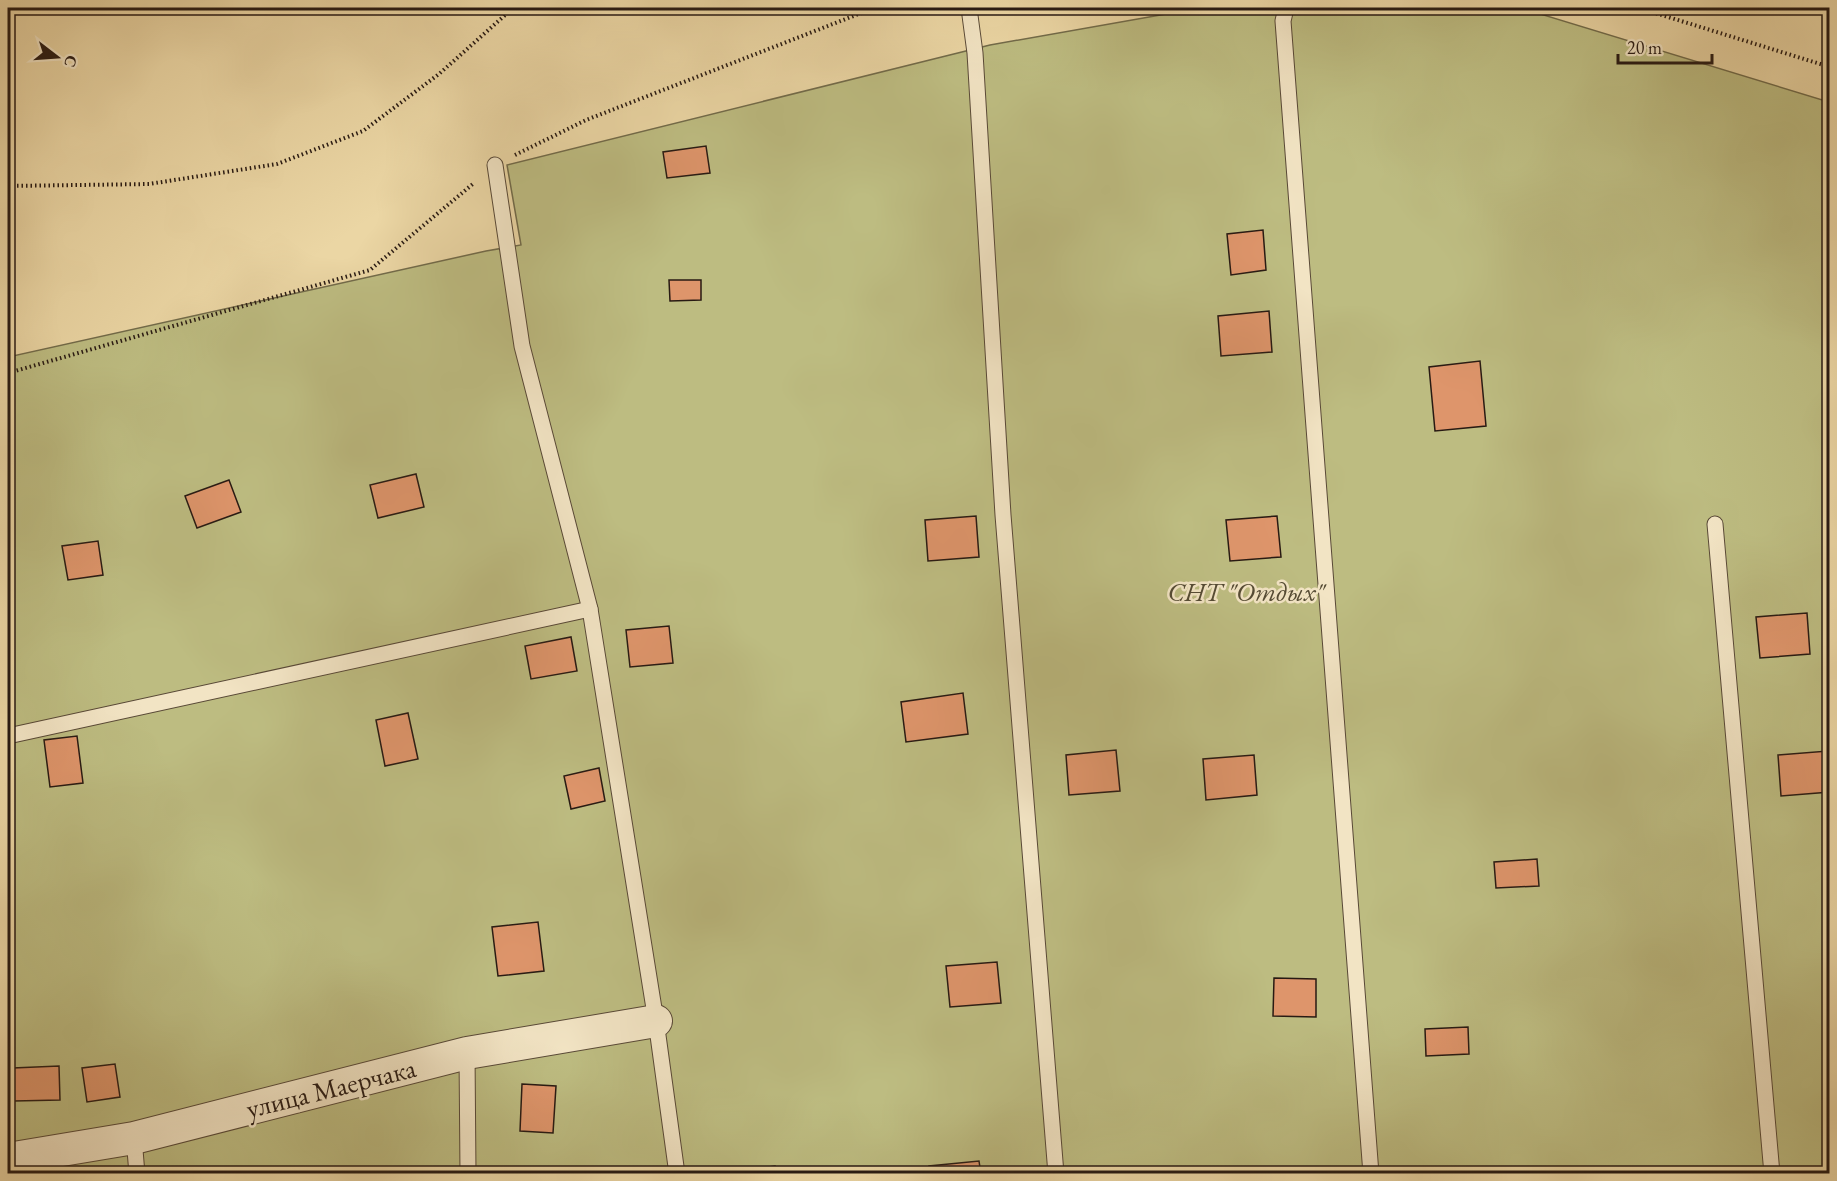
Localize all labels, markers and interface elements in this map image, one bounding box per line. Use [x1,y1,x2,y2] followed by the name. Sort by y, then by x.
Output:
[27,27,87,87] north arrow
[1618,27,1712,65] scale bar
[1627,36,1662,59] text: 20 m
[59,53,83,70] text: С
[1168,574,1328,609] park label: СНТ "Отдых"
[242,1050,420,1126] street label: улица Маерчака

